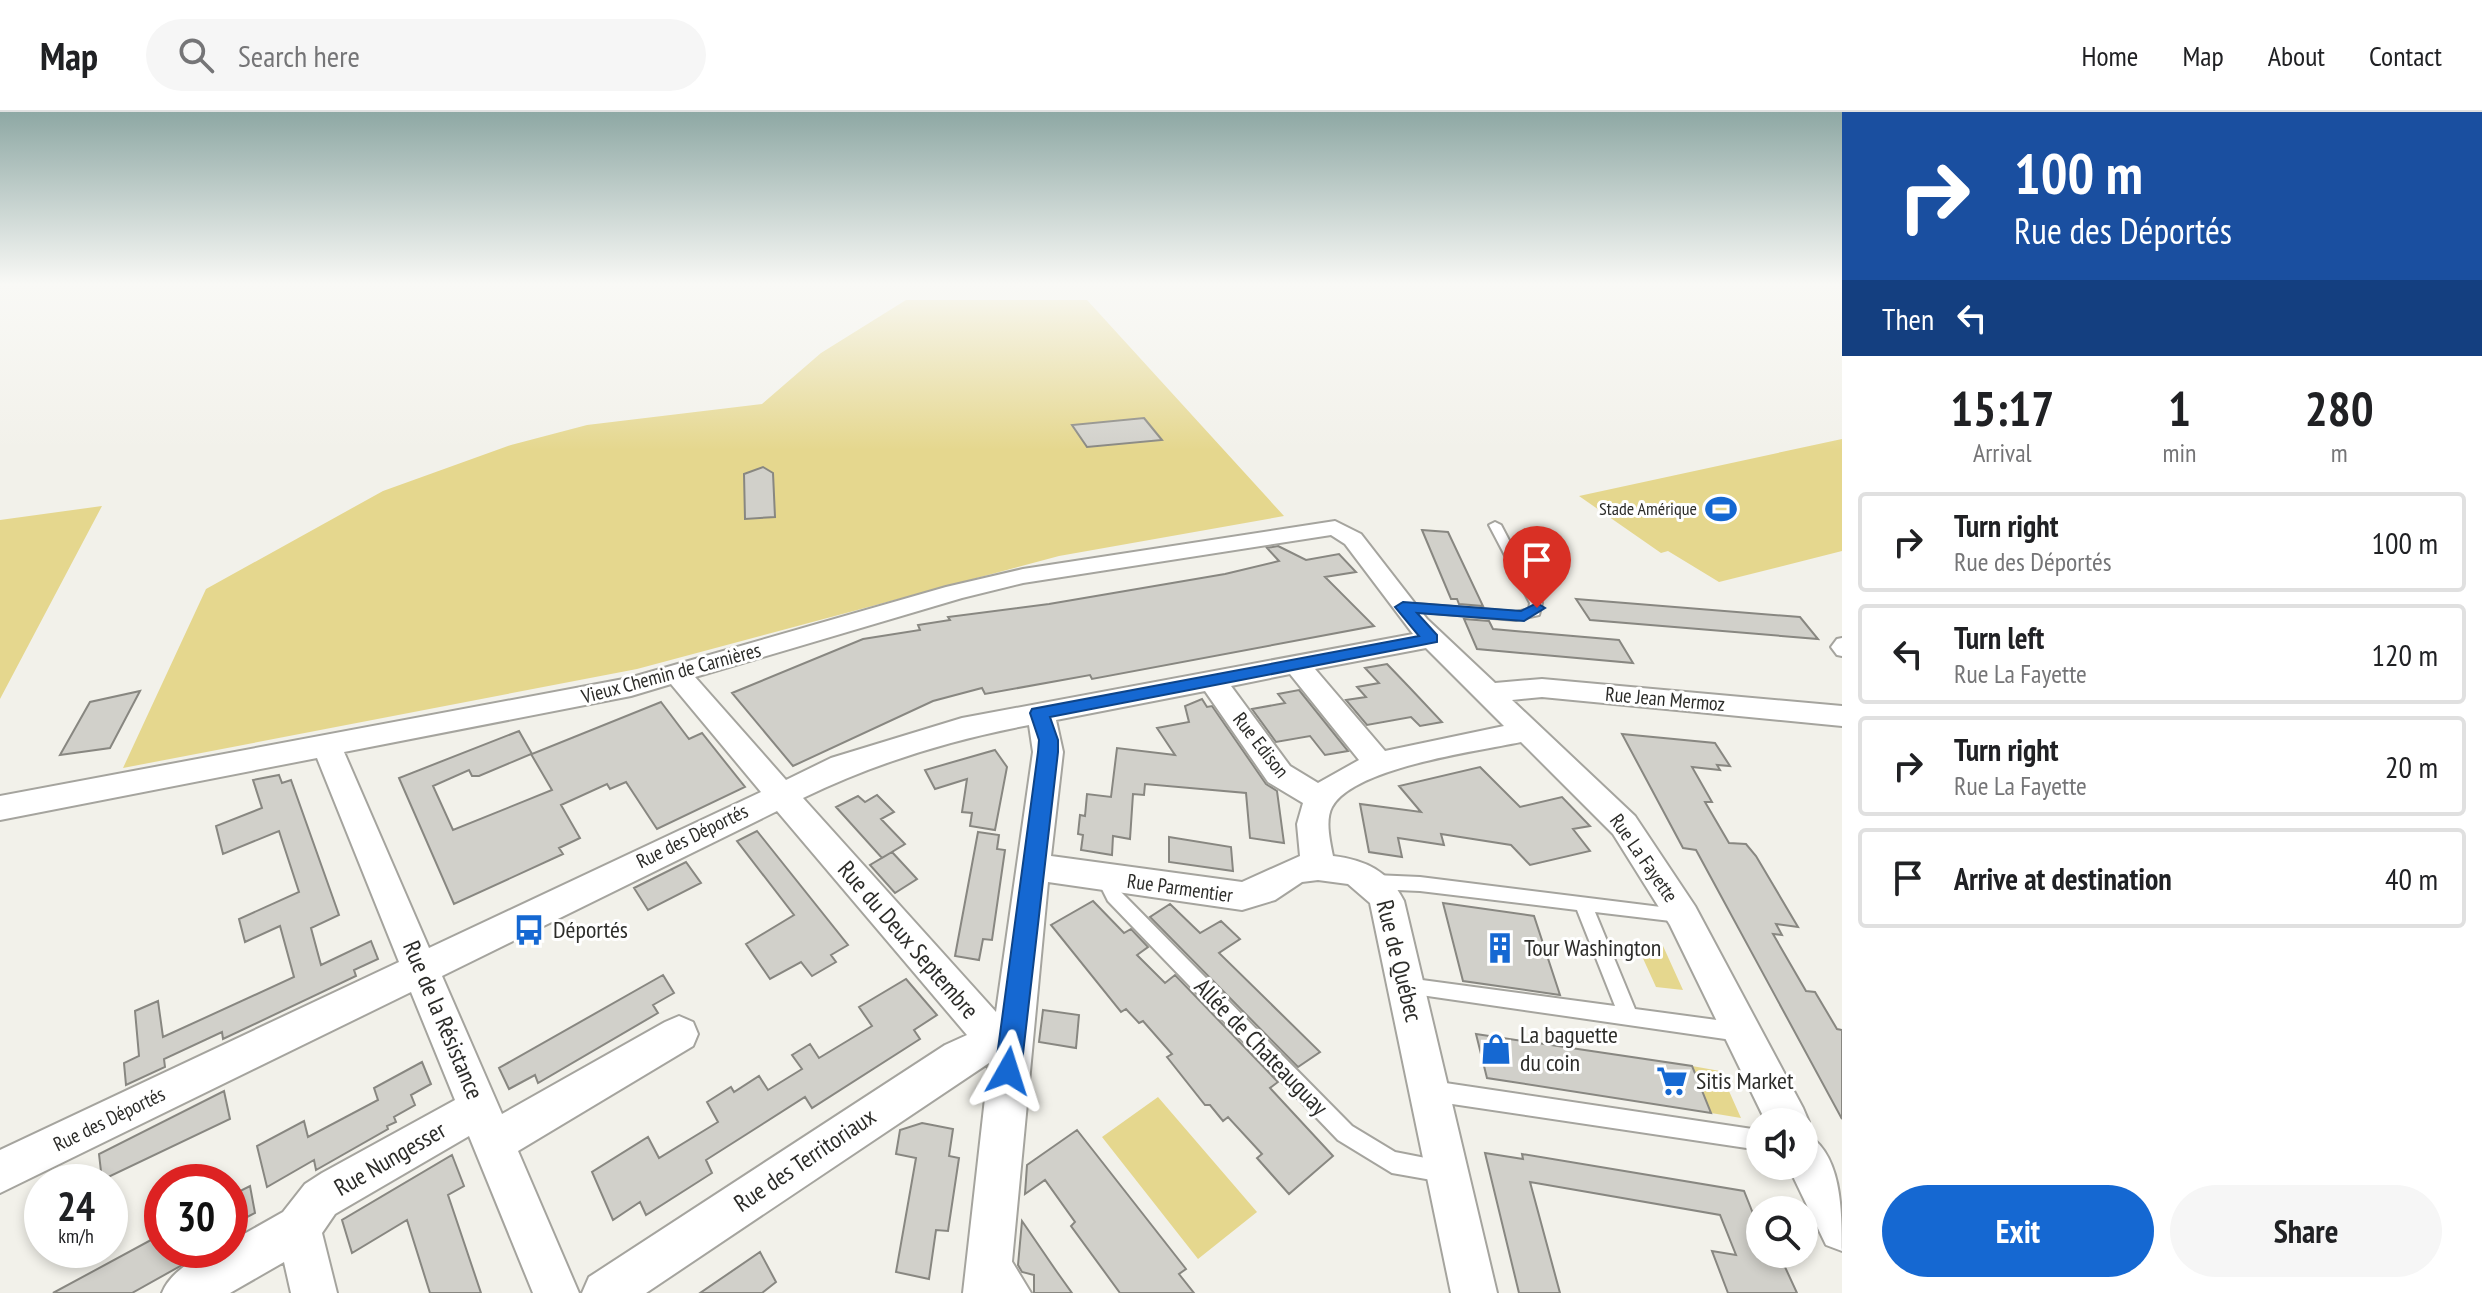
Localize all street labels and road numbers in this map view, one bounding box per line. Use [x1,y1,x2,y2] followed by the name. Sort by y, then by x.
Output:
[578,636,764,710] street label: Vieux Chemin de Carnières
[1604,681,1726,717] street label: Rue Jean Mermoz
[1227,707,1295,783] street label: Rue Edison
[632,798,752,874] street label: Rue des Déportés
[1604,809,1684,907] street label: Rue La Fayette
[831,854,986,1025] street label: Rue du Deux Septembre
[1126,868,1235,908] street label: Rue Parmentier
[1369,897,1430,1025] street label: Rue de Québec
[396,936,491,1104] street label: Rue de la Résistance
[1188,971,1335,1122] street label: Allée de Chateauguay
[49,1081,169,1157] street label: Rue des Déportés
[728,1101,882,1219] street label: Rue des Territoriaux
[328,1114,451,1203] street label: Rue Nungesser

